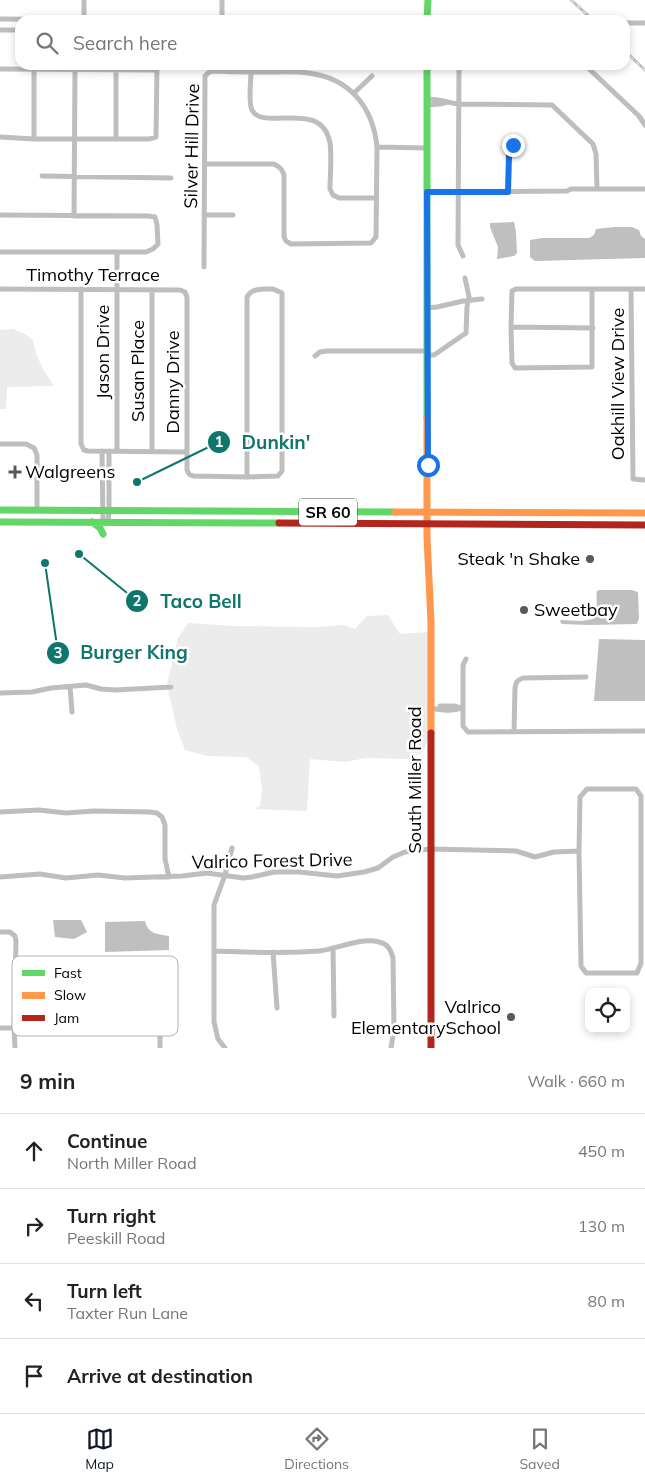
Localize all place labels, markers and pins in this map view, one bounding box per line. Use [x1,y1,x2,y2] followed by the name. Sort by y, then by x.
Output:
[206,425,320,459] callout: Dunkin'
[25,460,115,483] place label: Walgreens
[9,466,21,478] marker: Walgreens
[457,547,580,570] place label: Steak 'n Shake
[584,553,596,565] marker: Steak 'n Shake
[125,584,251,618] callout: Taco Bell
[534,598,618,621] place label: Sweetbay
[518,604,530,616] marker: Sweetbay
[45,636,198,670] callout: Burger King
[351,995,501,1039] place label: Valrico ElementarySchool
[505,1011,517,1023] marker: Valrico ElementarySchool

